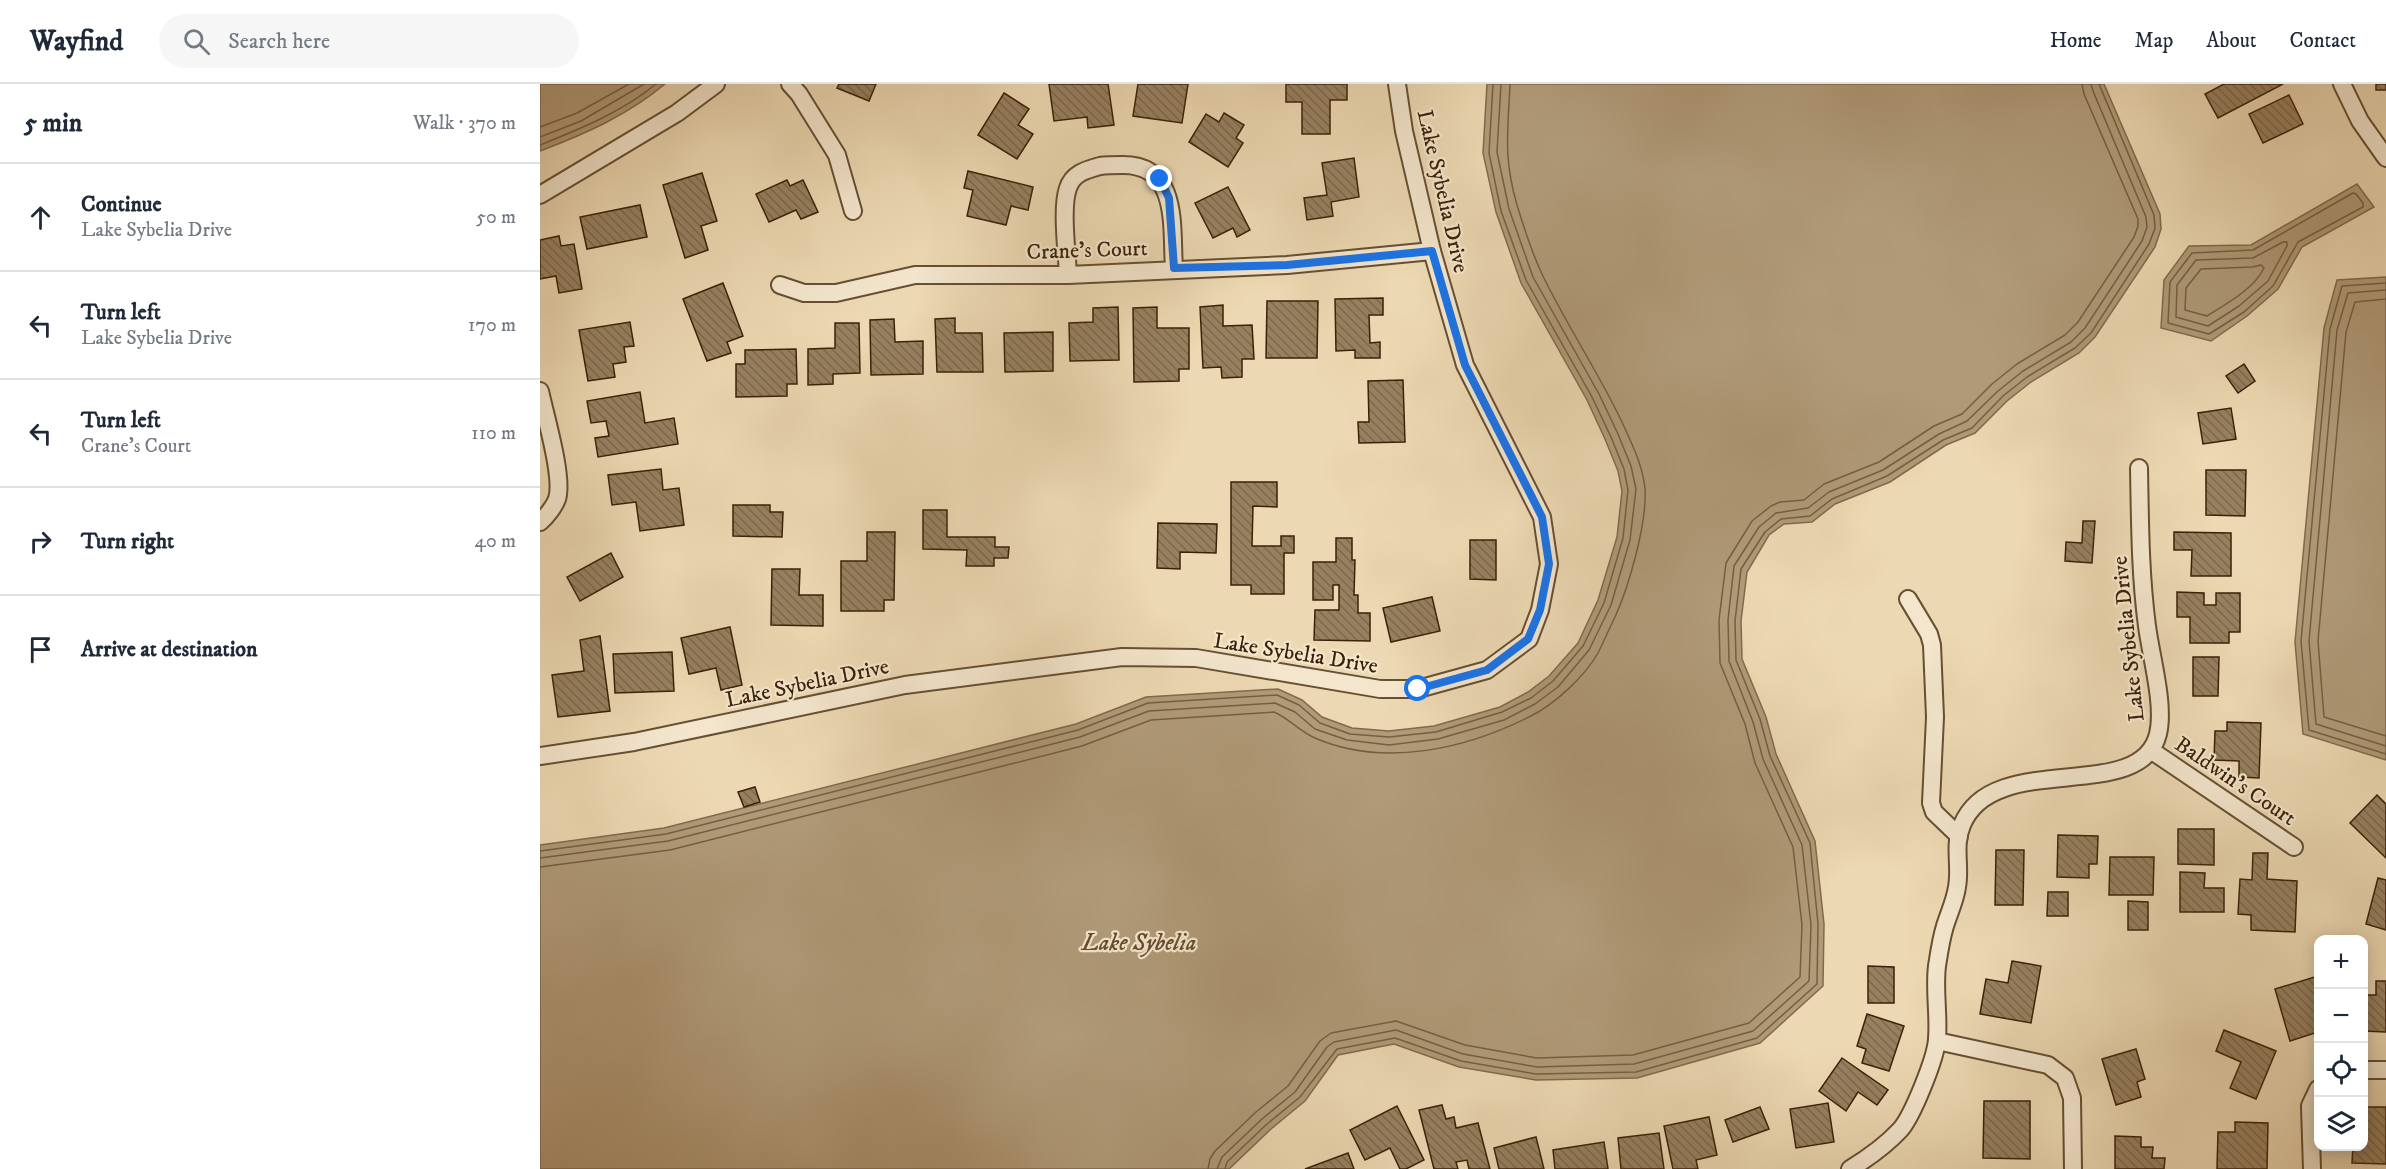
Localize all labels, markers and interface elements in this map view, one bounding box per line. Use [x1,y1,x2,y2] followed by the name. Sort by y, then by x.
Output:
[159,14,579,68] search box
[30,24,123,59] text: Wayfind
[180,25,213,58] icon: search
[228,28,330,55] text: Search here
[2050,28,2102,54] text: Home
[2135,28,2173,54] text: Map
[2206,28,2257,54] text: About
[2290,28,2356,54] text: Contact
[24,107,82,140] text: 5 min
[1411,107,1474,275] street label: Lake Sybelia Drive
[413,111,516,136] text: Walk · 370 m
[1146,165,1172,191] route end
[81,191,162,218] text: Continue
[24,201,57,234] icon: ahead
[476,205,516,230] text: 50 m
[81,218,232,243] text: Lake Sybelia Drive
[1026,235,1148,266] street label: Crane's Court
[81,299,161,326] text: Turn left
[24,309,57,342] icon: left
[468,313,516,338] text: 170 m
[81,326,232,351] text: Lake Sybelia Drive
[81,407,161,434] text: Turn left
[24,417,57,450] icon: left
[471,421,516,446] text: 110 m
[81,434,191,459] text: Crane's Court
[24,525,57,558] icon: right
[81,528,174,555] text: Turn right
[474,529,516,554] text: 40 m
[2106,555,2151,723] street label: Lake Sybelia Drive
[1212,627,1380,680] street label: Lake Sybelia Drive
[24,633,57,666] icon: arrive
[81,636,258,663] text: Arrive at destination
[723,653,891,714] street label: Lake Sybelia Drive
[1404,675,1430,701] route start
[2169,731,2301,832] street label: Baldwin's Court
[1080,928,1196,958] water label: Lake Sybelia
[2314,935,2368,1151] map controls
[2314,935,2368,989] button: +
[2314,989,2368,1043] button: −
[2314,1043,2368,1097] button: locate
[2314,1097,2368,1151] button: layers

